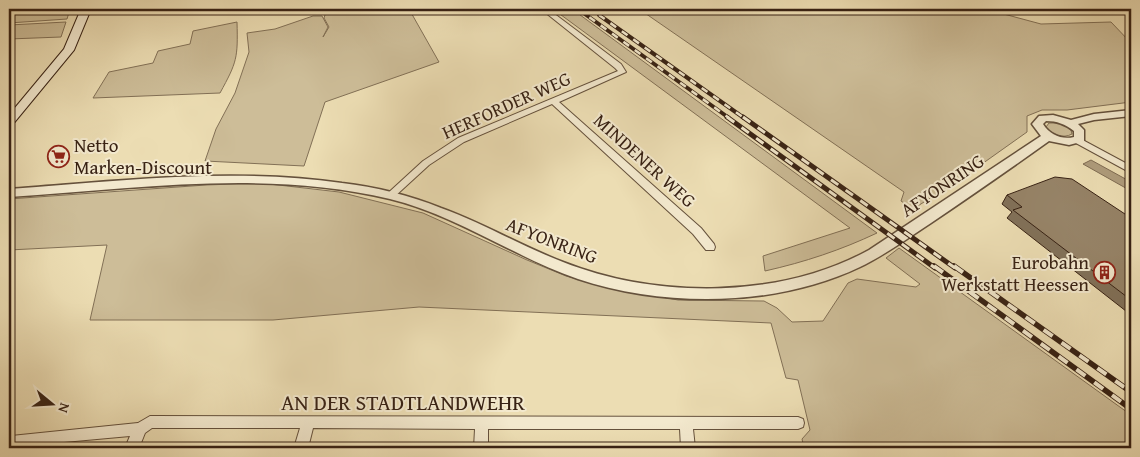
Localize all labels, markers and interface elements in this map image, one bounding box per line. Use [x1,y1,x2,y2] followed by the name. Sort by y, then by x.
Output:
[437,64,575,146] street label: HERFORDER WEG
[588,106,702,214] street label: MINDENER WEG
[74,131,212,181] place label: Netto Marken-Discount
[46,144,70,168] supermarket icon: Netto Marken-Discount
[894,147,990,223] street label: AFYONRING
[502,210,602,270] street label: AFYONRING
[941,248,1089,298] place label: Eurobahn Werkstatt Heessen
[1093,261,1117,285] building icon: Eurobahn Werkstatt Heessen
[28,380,78,430] north arrow
[281,386,525,418] street label: AN DER STADTLANDWEHR
[53,400,75,416] text: N

